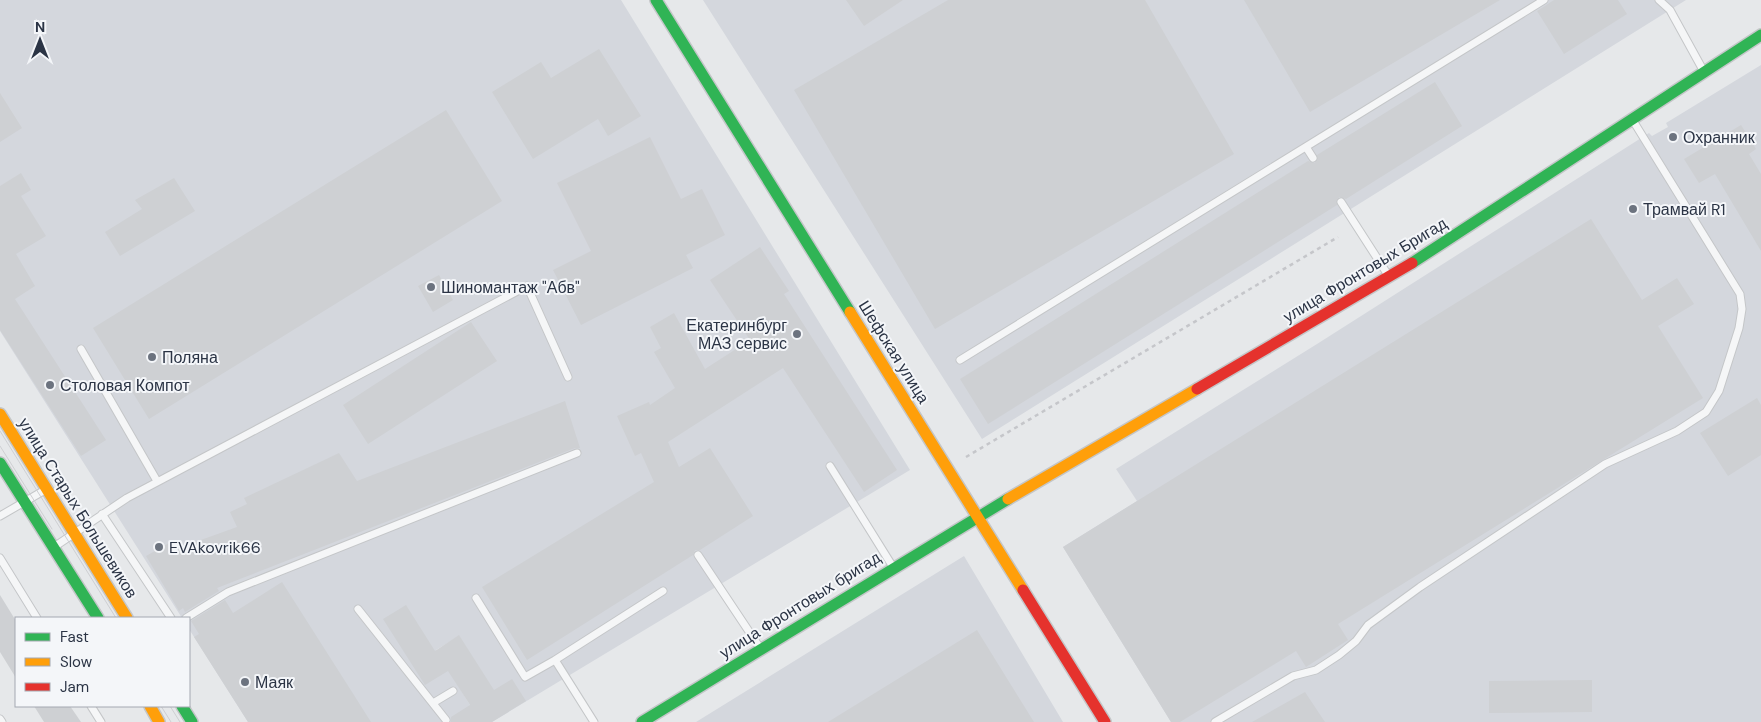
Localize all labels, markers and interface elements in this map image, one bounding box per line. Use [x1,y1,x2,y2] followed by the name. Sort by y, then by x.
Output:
[15,15,65,65] north arrow
[35,18,45,36] text: N
[1683,127,1756,148] place label: Охранник
[1667,131,1679,143] marker: Охранник
[1643,199,1726,220] place label: Трамвай R1
[1627,203,1639,215] marker: Трамвай R1
[1279,212,1451,327] street label: улица Фронтовых Бригад
[441,277,580,298] place label: Шиномантаж "Абв"
[425,281,437,293] marker: Шиномантаж "Абв"
[854,296,934,408] street label: Шефская улица
[686,315,787,354] place label: Екатеринбург МАЗ сервис
[791,328,803,340] marker: Екатеринбург МАЗ сервис
[162,347,218,368] place label: Поляна
[146,351,158,363] marker: Поляна
[60,375,190,396] place label: Столовая Компот
[44,379,56,391] marker: Столовая Компот
[14,414,142,602] street label: улица Старых Большевиков
[169,537,261,558] place label: EVAkovrik66
[153,541,165,553] marker: EVAkovrik66
[716,546,885,663] street label: улица Фронтовых бригад
[15,617,190,707] legend
[60,627,89,647] text: Fast
[60,652,93,672] text: Slow
[255,672,294,693] place label: Маяк
[239,676,251,688] marker: Маяк
[60,677,89,697] text: Jam

